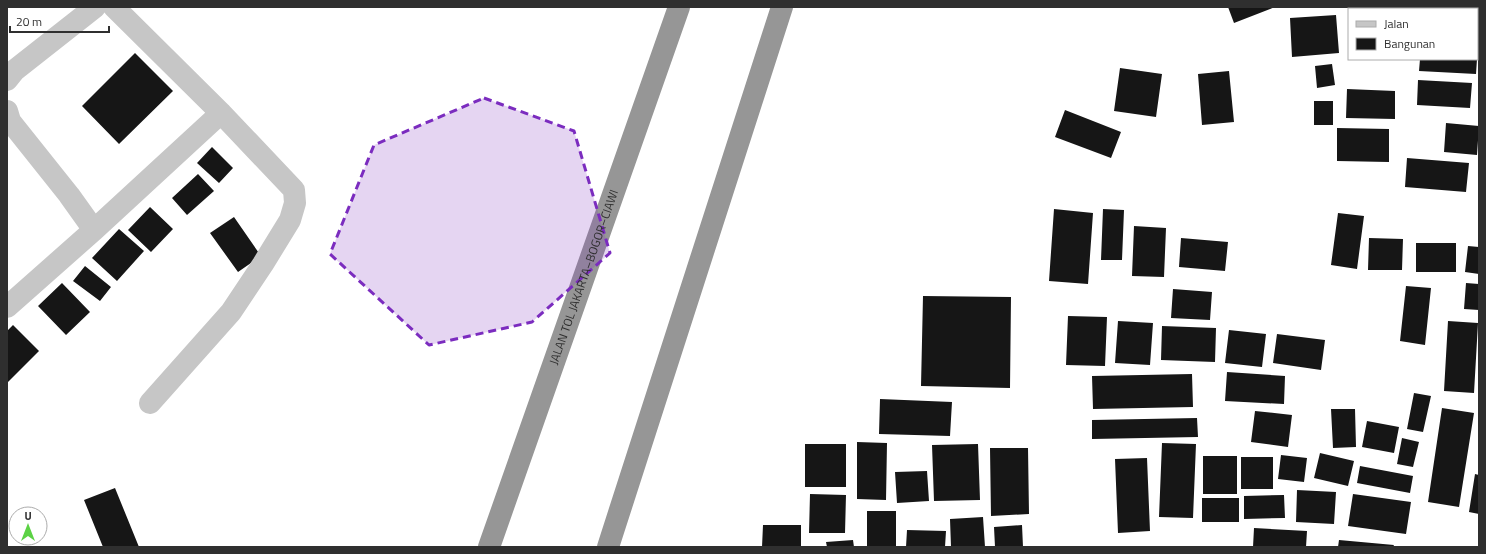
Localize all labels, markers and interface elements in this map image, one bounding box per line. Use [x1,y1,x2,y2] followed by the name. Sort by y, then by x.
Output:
[10,8,109,34] scale bar
[1348,8,1478,60] legend
[16,12,42,31] text: 20 m
[1384,14,1409,33] text: Jalan
[1384,34,1435,53] text: Bangunan
[544,187,623,367] street label: JALAN TOL JAKARTA–BOGOR–CIAWI
[8,506,48,546] north arrow
[24,508,32,524] text: U

